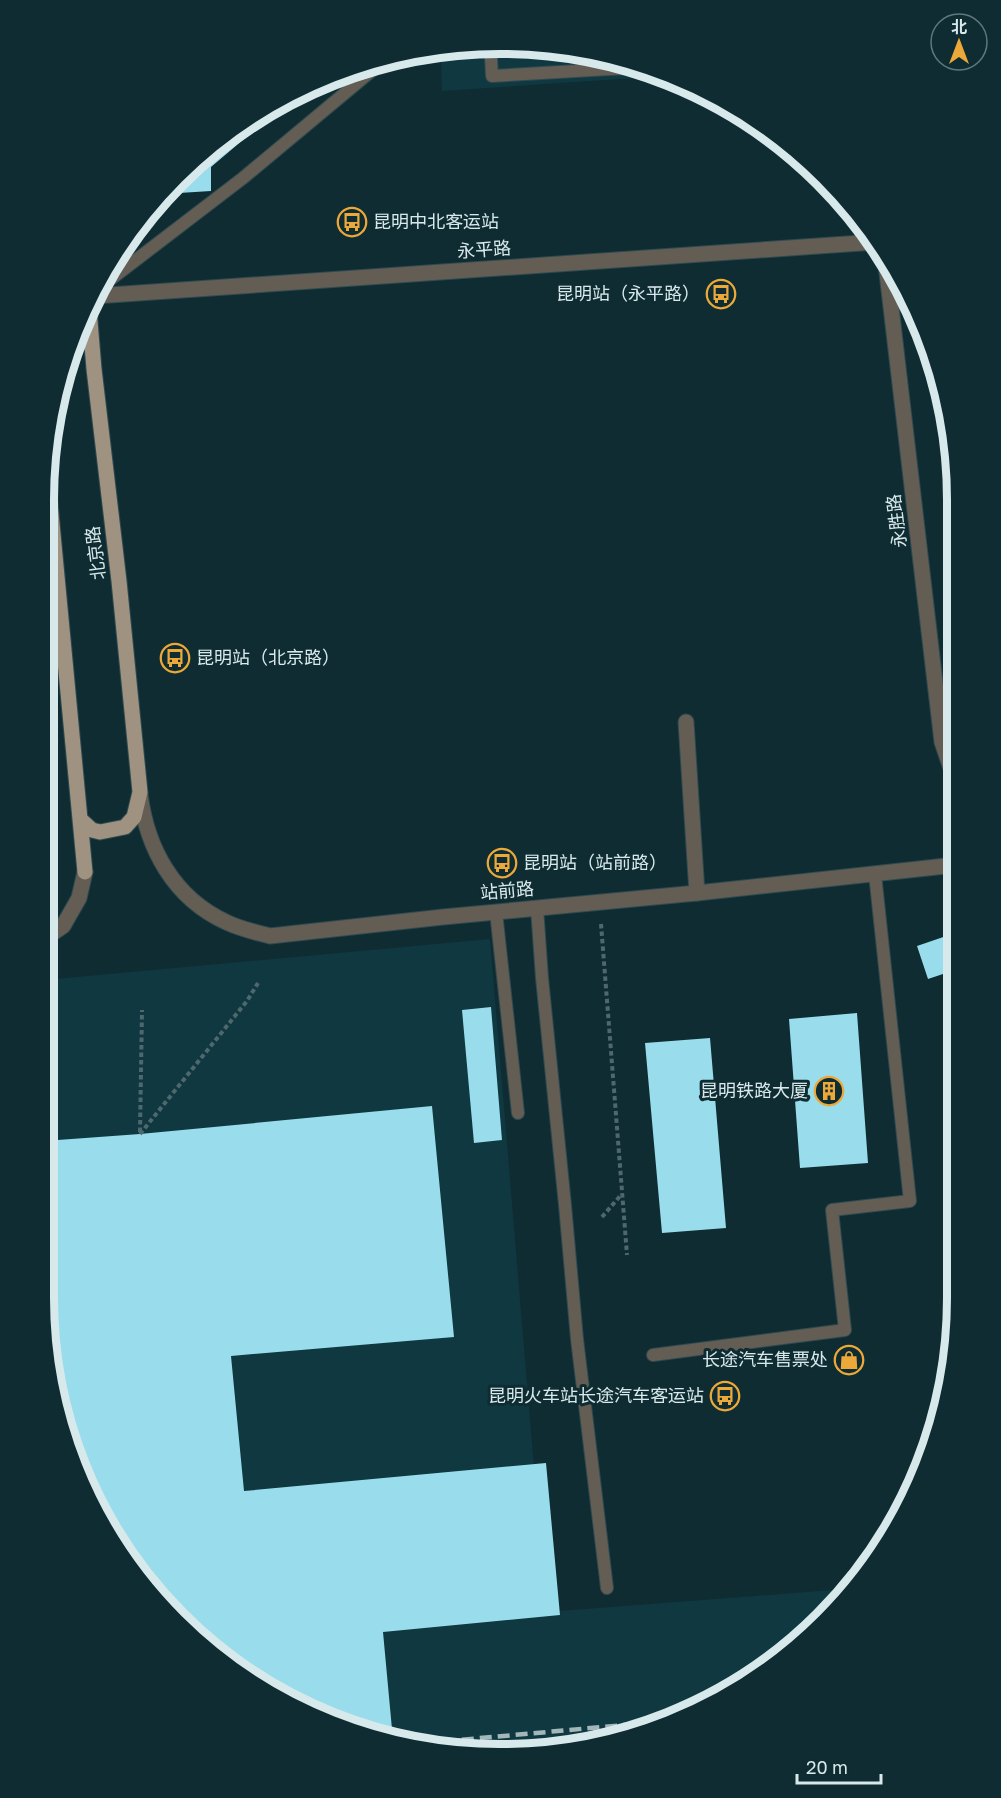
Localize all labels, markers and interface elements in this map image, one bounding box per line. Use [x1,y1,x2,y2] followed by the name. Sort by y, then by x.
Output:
[929,12,989,72] north arrow
[951,17,967,37] text: 北
[336,206,368,238] bus stop icon: 昆明中北客运站
[373,210,499,232] place label: 昆明中北客运站
[456,236,512,262] street label: 永平路
[705,278,737,310] bus stop icon: 昆明站（永平路）
[556,282,700,304] place label: 昆明站（永平路）
[882,493,910,549] street label: 永胜路
[81,525,109,581] street label: 北京路
[159,642,191,674] bus stop icon: 昆明站（北京路）
[196,646,340,668] place label: 昆明站（北京路）
[486,847,518,879] bus stop icon: 昆明站（站前路）
[523,851,667,873] place label: 昆明站（站前路）
[479,877,535,903] street label: 站前路
[813,1075,845,1107] building icon: 昆明铁路大厦
[700,1079,808,1101] place label: 昆明铁路大厦
[833,1344,865,1376] shop icon: 长途汽车售票处
[702,1348,828,1370] place label: 长途汽车售票处
[709,1380,741,1412] bus stop icon: 昆明火车站长途汽车客运站
[488,1384,704,1406] place label: 昆明火车站长途汽车客运站
[797,1747,881,1785] scale bar
[806,1756,848,1778] text: 20 m

